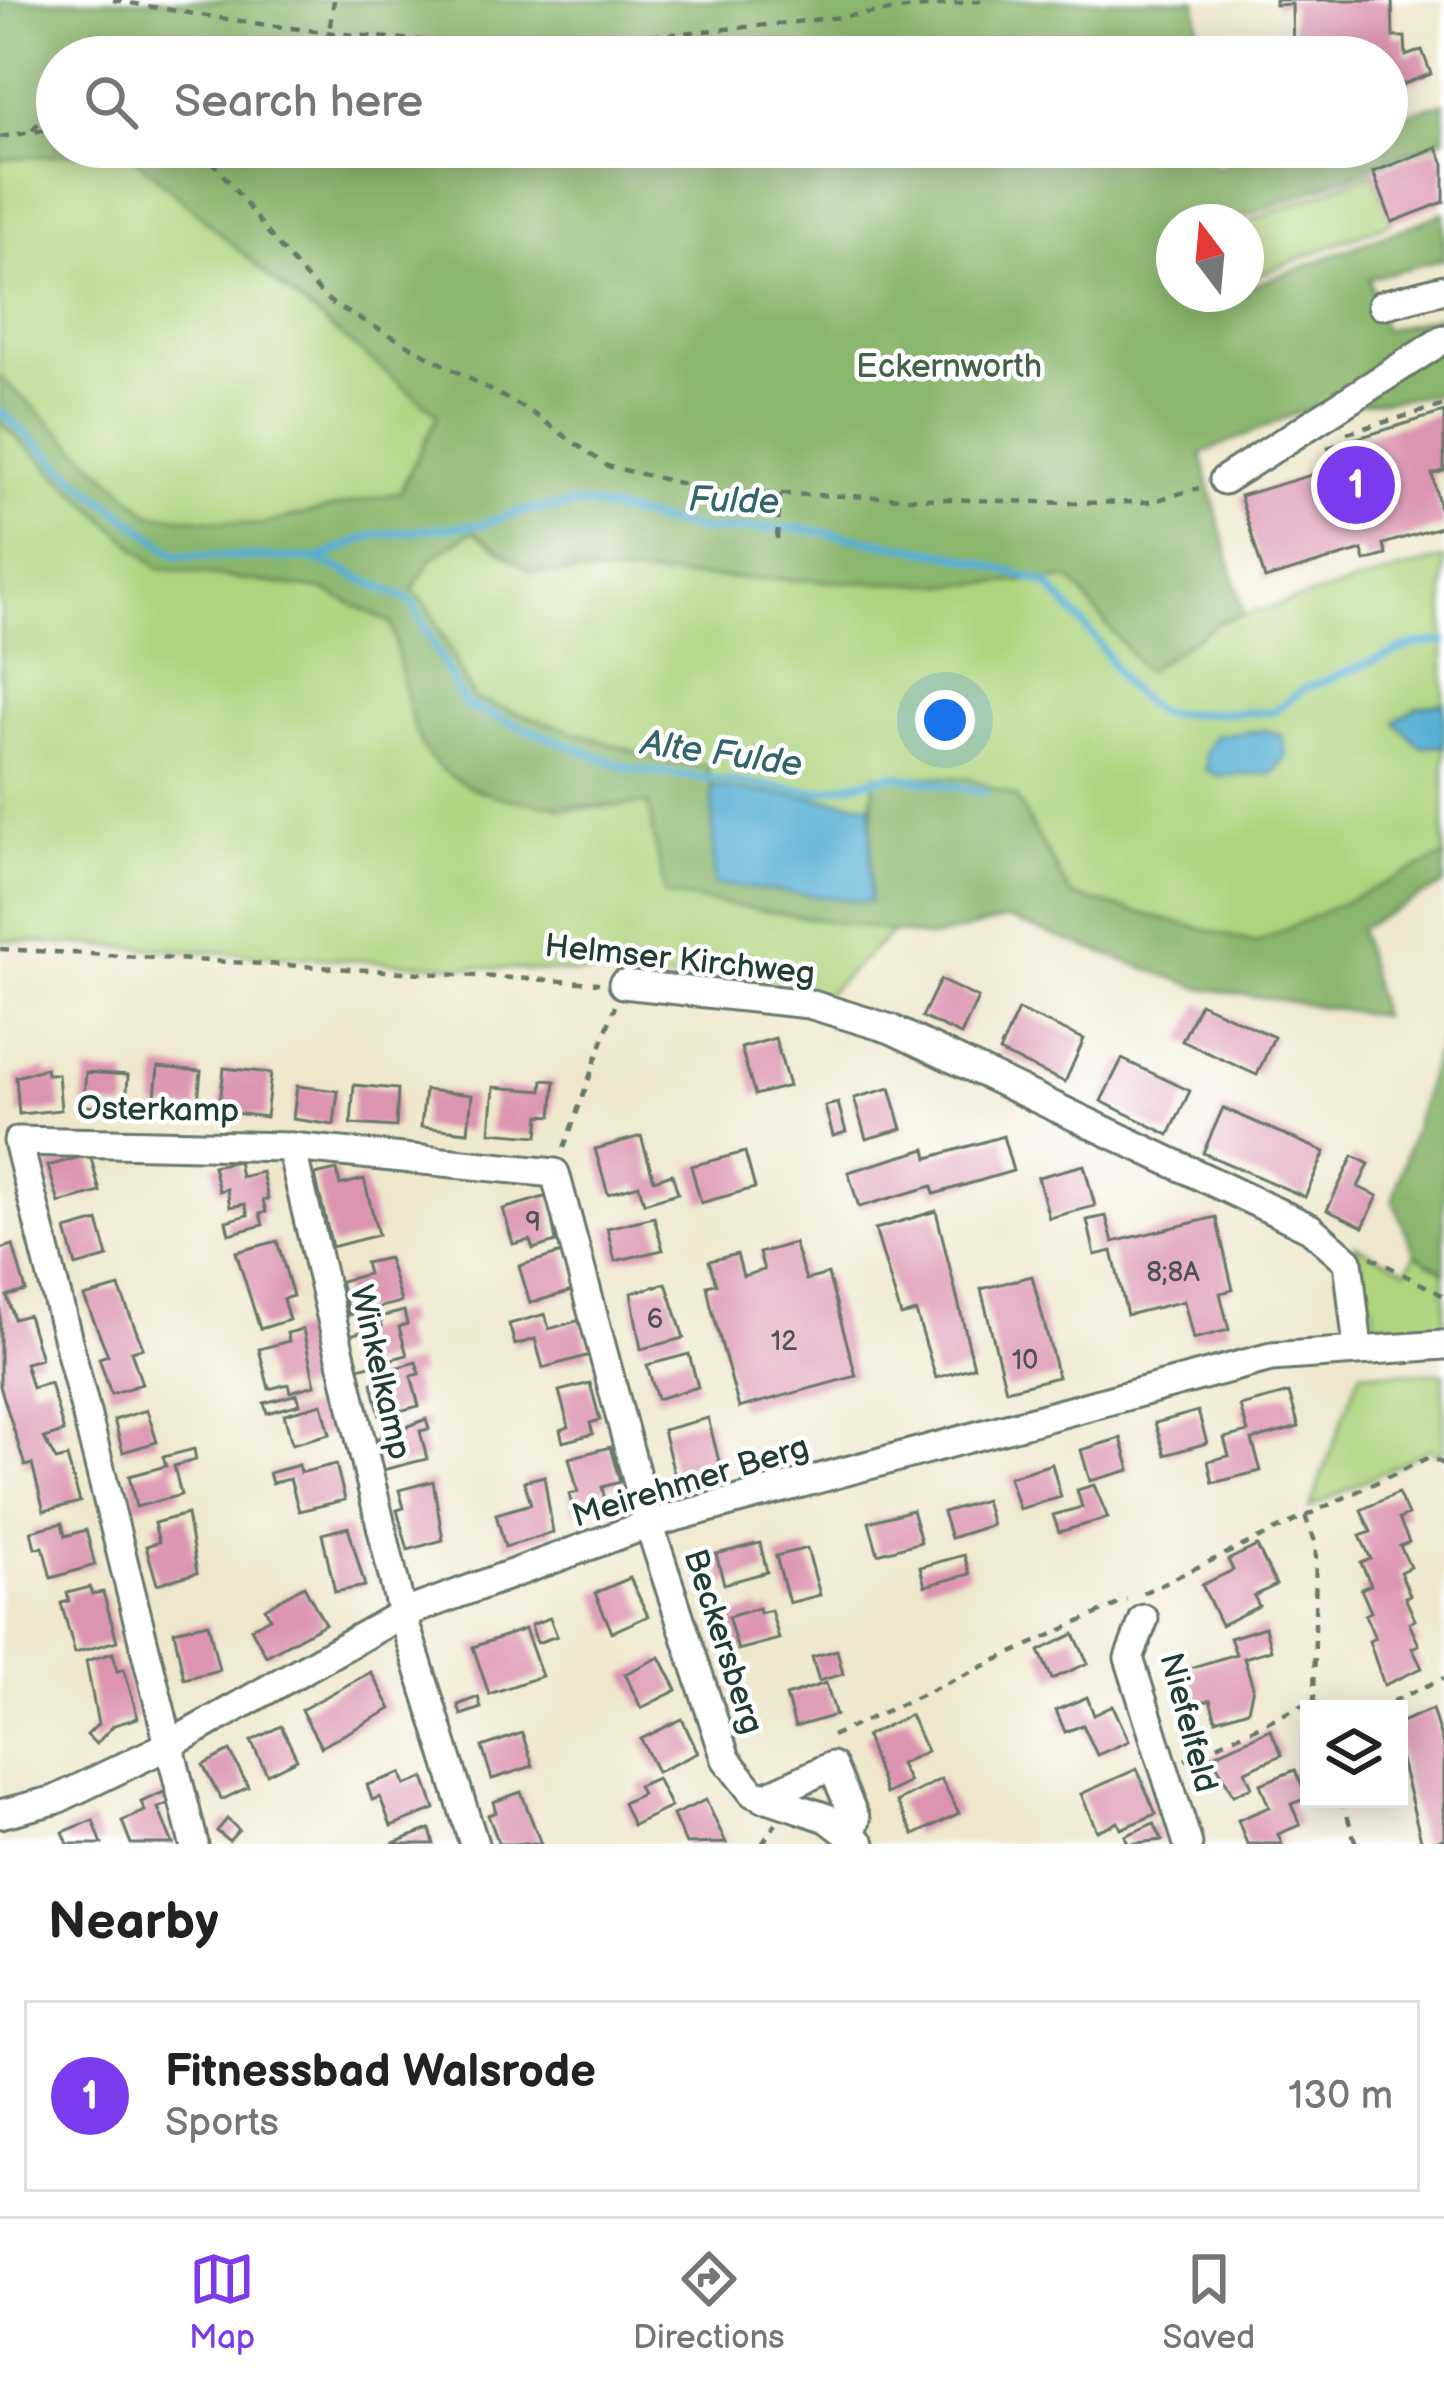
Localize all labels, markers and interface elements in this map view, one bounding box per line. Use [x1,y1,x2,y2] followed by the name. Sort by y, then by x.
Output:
[36,36,1408,168] search box
[78,69,144,135] icon: search
[174,75,423,130] text: Search here
[1156,204,1264,312] north arrow
[856,347,1042,387] park label: Eckernworth
[1317,440,1395,530] pin: 1
[688,478,780,525] water label: Fulde
[915,690,975,750] your location
[636,722,805,787] water label: Alte Fulde
[543,926,817,994] street label: Helmser Kirchweg
[76,1089,240,1131] street label: Osterkamp
[525,1207,541,1239] house number: 9
[1146,1257,1200,1289] house number: 8;8A
[341,1281,420,1464] street label: Winkelkamp
[647,1304,663,1336] house number: 6
[771,1326,797,1358] house number: 12
[1012,1345,1038,1377] house number: 10
[568,1427,814,1537] street label: Meirehmer Berg
[674,1544,772,1739] street label: Beckersberg
[1150,1649,1226,1797] street label: Niefelfeld
[1300,1700,1408,1808] map controls
[1300,1700,1408,1808] button: layers
[48,1892,219,1953] text: Nearby
[165,2045,596,2100] text: Fitnessbad Walsrode
[82,2073,98,2120] text: 1
[1288,2073,1393,2120] text: 130 m
[165,2100,279,2147] text: Sports
[189,2246,255,2358] tab: Map
[633,2246,785,2358] tab: Directions
[1162,2246,1255,2358] tab: Saved

